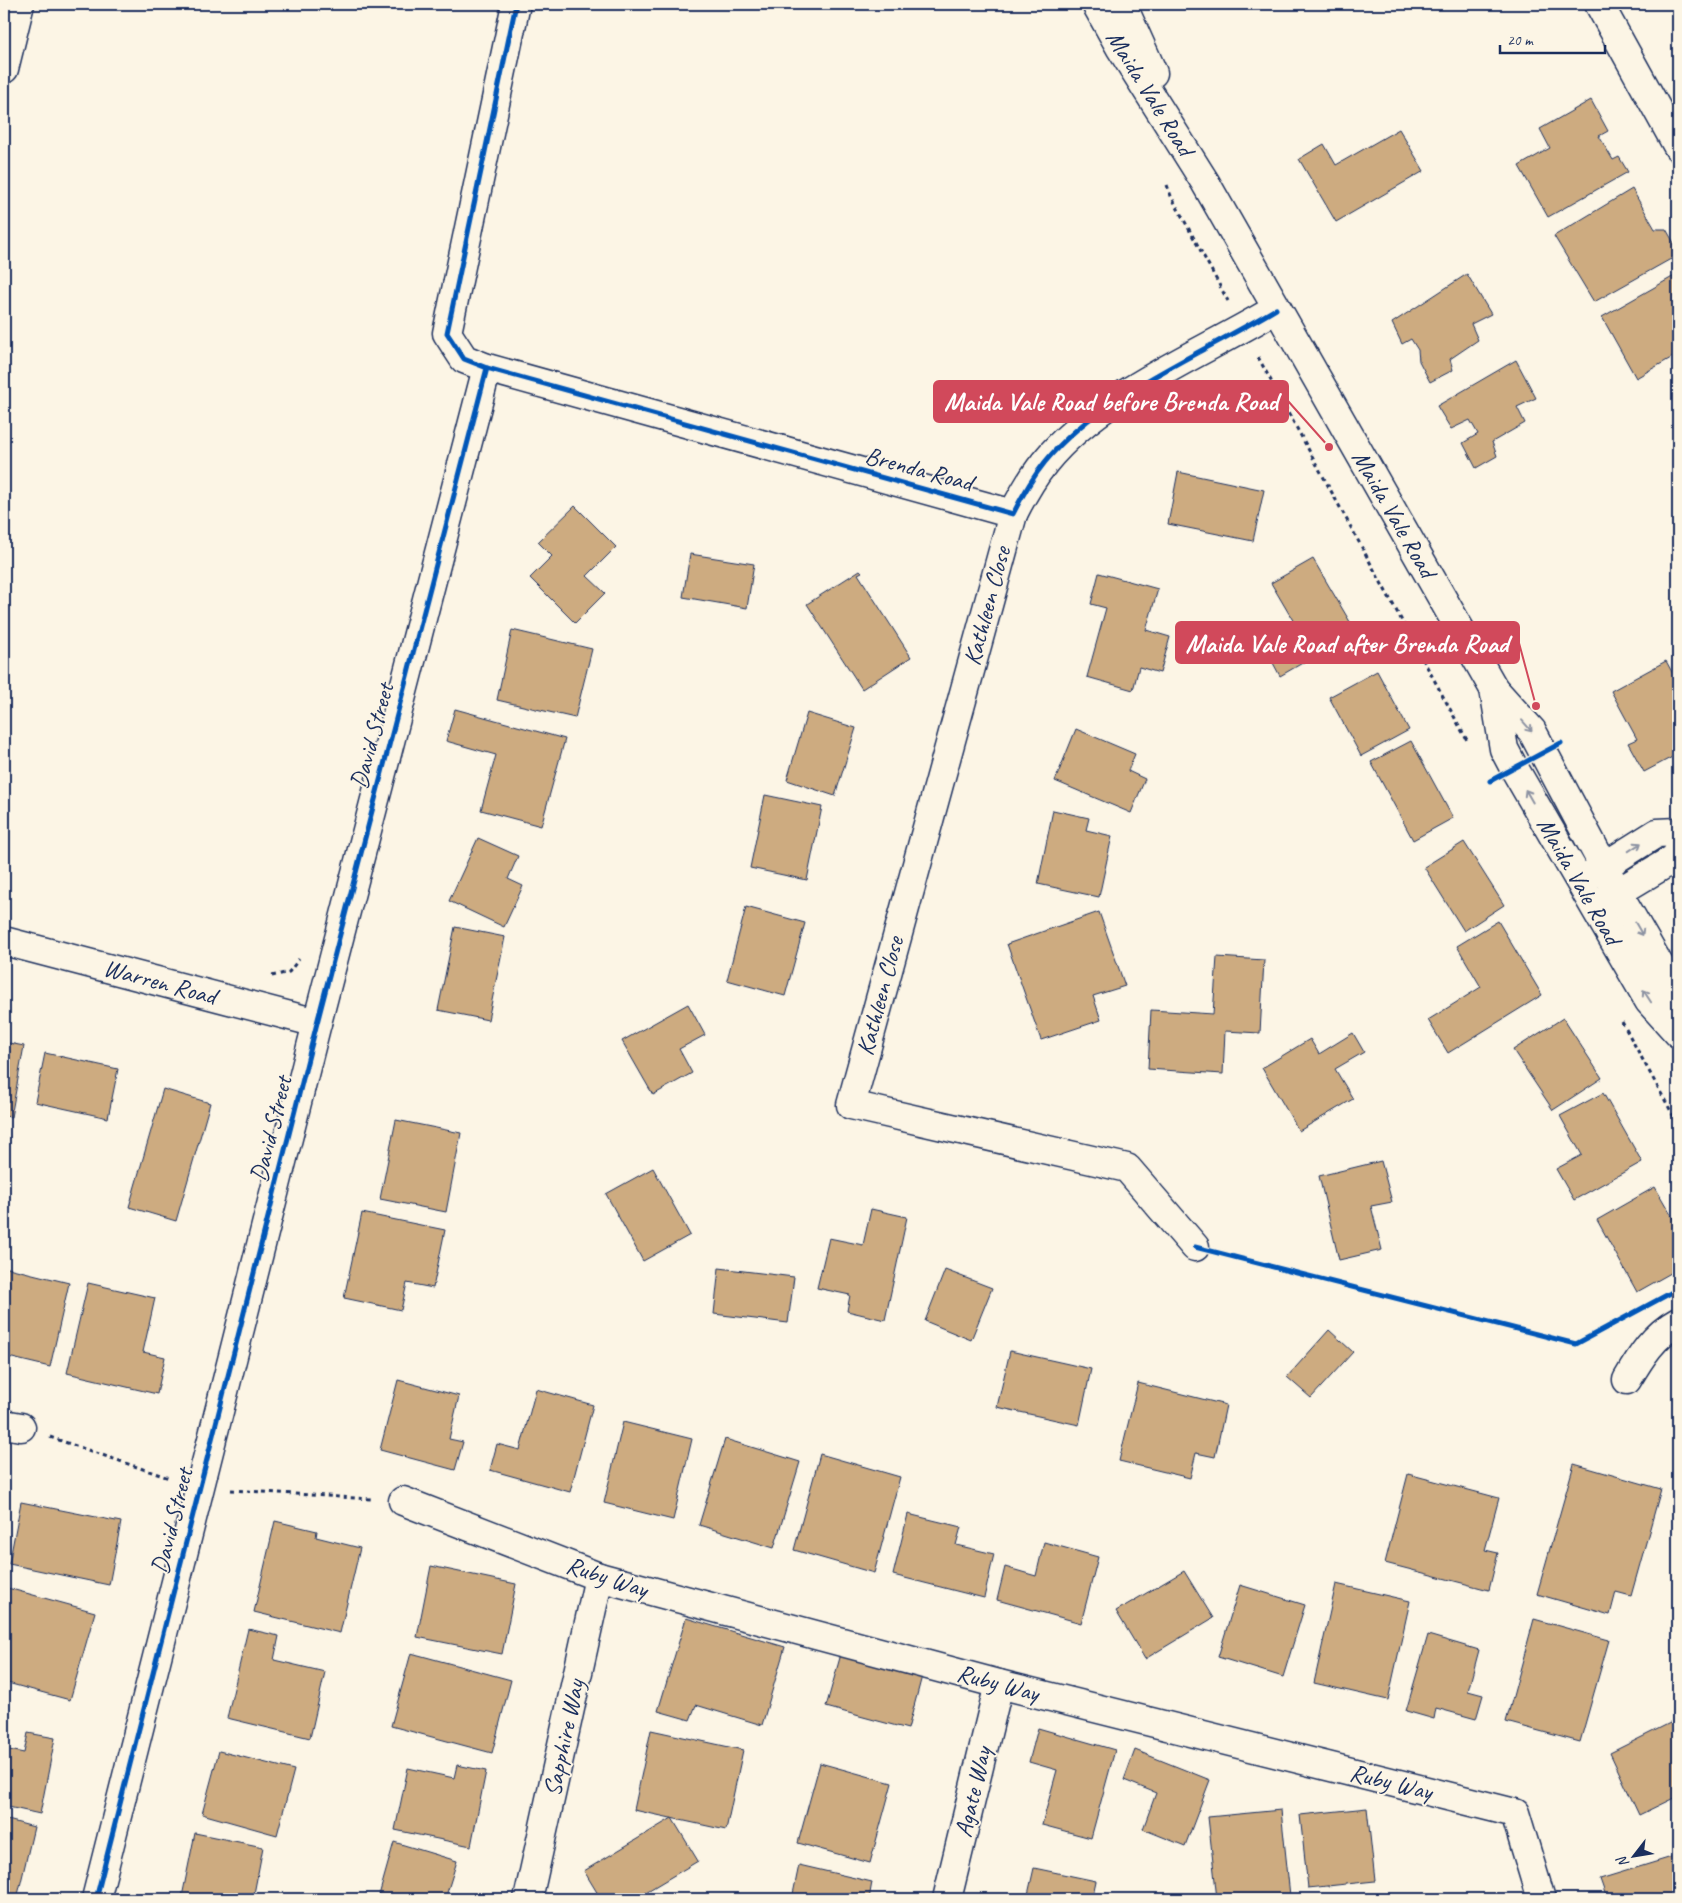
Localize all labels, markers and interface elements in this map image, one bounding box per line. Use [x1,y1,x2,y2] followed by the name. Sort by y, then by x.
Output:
[1500,22,1604,54] scale bar
[1099,24,1203,164] street label: Maida Vale Road
[1507,31,1534,50] text: 20 m
[934,381,1288,422] callout: Maida Vale Road before Brenda Road
[944,385,1283,418] text: Maida Vale Road before Brenda Road
[862,439,980,500] street label: Brenda Road
[1345,444,1445,586] street label: Maida Vale Road
[956,541,1019,669] street label: Kathleen Close
[1176,622,1519,663] callout: Maida Vale Road after Brenda Road
[1185,627,1513,660] text: Maida Vale Road after Brenda Road
[343,677,402,792] street label: David Street
[1521,719,1532,732] one-way arrow
[1524,789,1534,803] one-way arrow
[1530,811,1630,953] street label: Maida Vale Road
[1628,842,1642,853] one-way arrow
[1634,922,1644,936] one-way arrow
[849,931,912,1059] street label: Kathleen Close
[100,952,224,1013] street label: Warren Road
[1642,989,1652,1003] one-way arrow
[242,1070,300,1185] street label: David Street
[143,1462,201,1577] street label: David Street
[562,1549,654,1606] street label: Ruby Way
[953,1657,1045,1710] street label: Ruby Way
[536,1675,592,1799] street label: Sapphire Way
[947,1741,999,1840] street label: Agate Way
[1347,1756,1438,1808] street label: Ruby Way
[1610,1830,1660,1880] north arrow
[1613,1852,1633,1871] text: N

